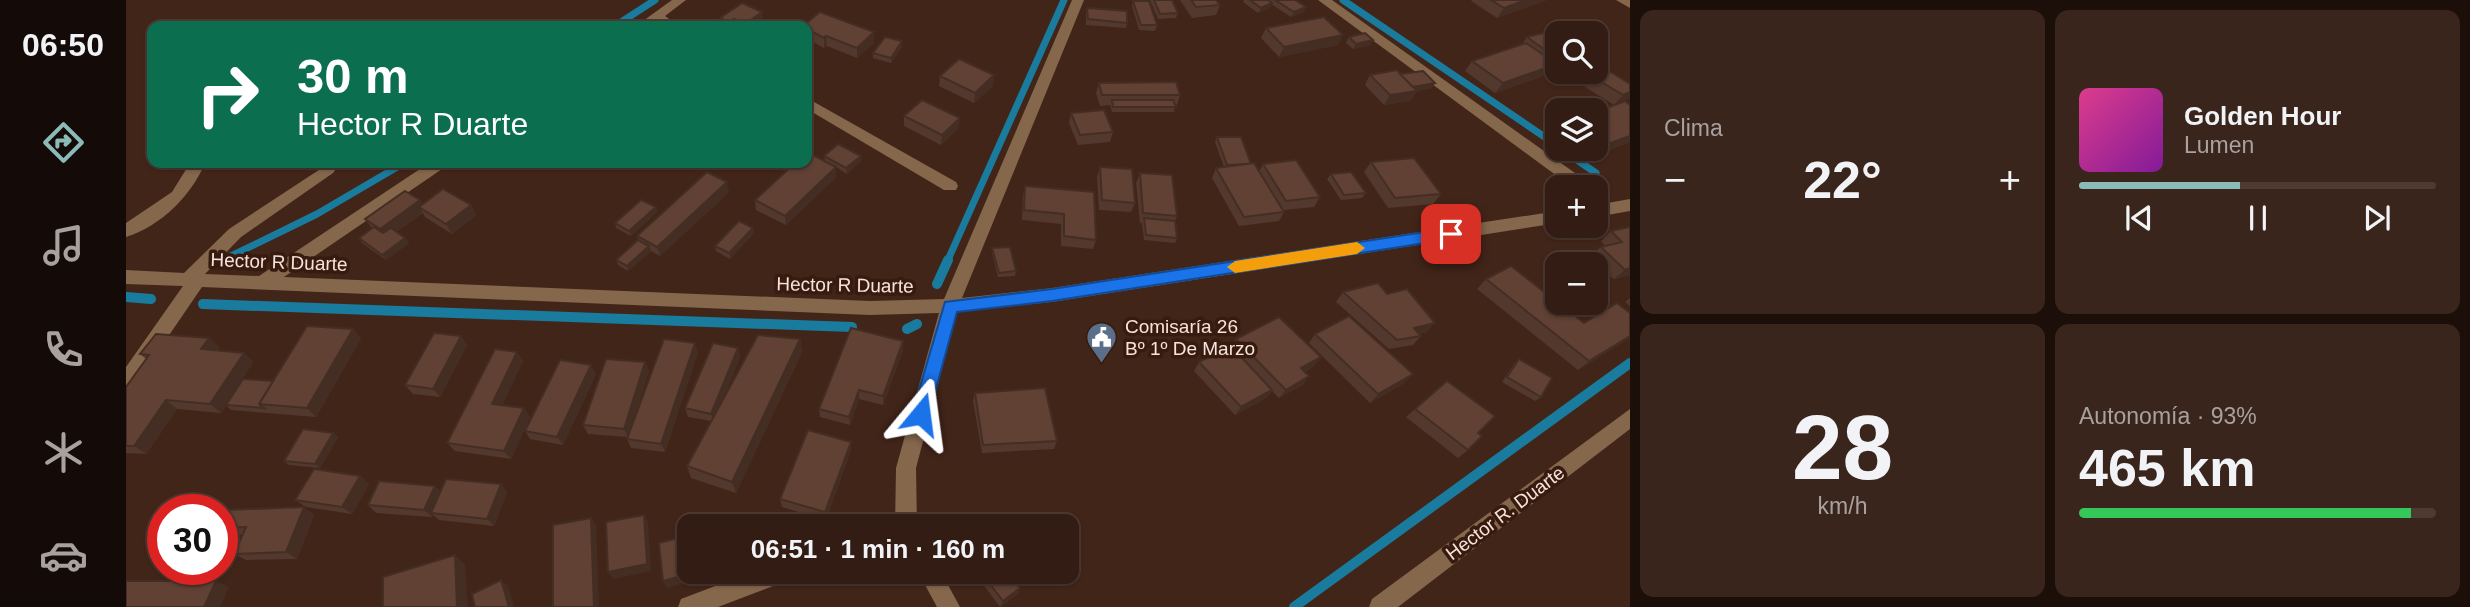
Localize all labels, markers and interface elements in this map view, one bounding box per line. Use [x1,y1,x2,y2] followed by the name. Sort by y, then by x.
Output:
[1545,21,1608,315] map controls
[1545,21,1608,84] button: search
[22,27,104,63] text: 06:50
[182,49,273,140] icon: right
[297,49,409,103] text: 30 m
[1545,98,1608,161] button: layers
[2184,101,2341,131] text: Golden Hour
[297,106,528,142] text: Hector R Duarte
[1664,115,1723,141] text: Clima
[39,118,88,167] icon: directions
[2184,132,2254,158] text: Lumen
[1803,151,1882,209] text: 22°
[1664,159,1686,201] text: −
[1999,159,2021,201] text: +
[1545,175,1608,238] button: +
[2120,199,2158,237] icon: previous
[2239,199,2277,237] icon: pause
[2358,199,2396,237] icon: next
[1421,204,1481,264] pin
[1432,215,1470,253] icon: arrive
[39,221,88,270] icon: music
[210,249,348,275] street label: Hector R Duarte
[1545,252,1608,315] button: −
[776,273,914,297] street label: Hector R Duarte
[1125,316,1255,359] place label: Comisaría 26 Bº 1º De Marzo
[1085,320,1119,364] public building icon: Comisaría 26 Bº 1º De Marzo
[39,325,88,374] icon: phone
[884,377,958,451] position arrow
[1792,397,1893,498] text: 28
[2079,403,2257,429] text: Autonomía · 93%
[39,428,88,477] icon: climate
[2079,439,2255,497] text: 465 km
[1442,462,1568,564] street label: Hector R. Duarte
[1818,493,1867,519] text: km/h
[147,494,238,585] speed limit sign: 30
[39,531,88,580] icon: car
[751,534,1005,564] text: 06:51 · 1 min · 160 m

